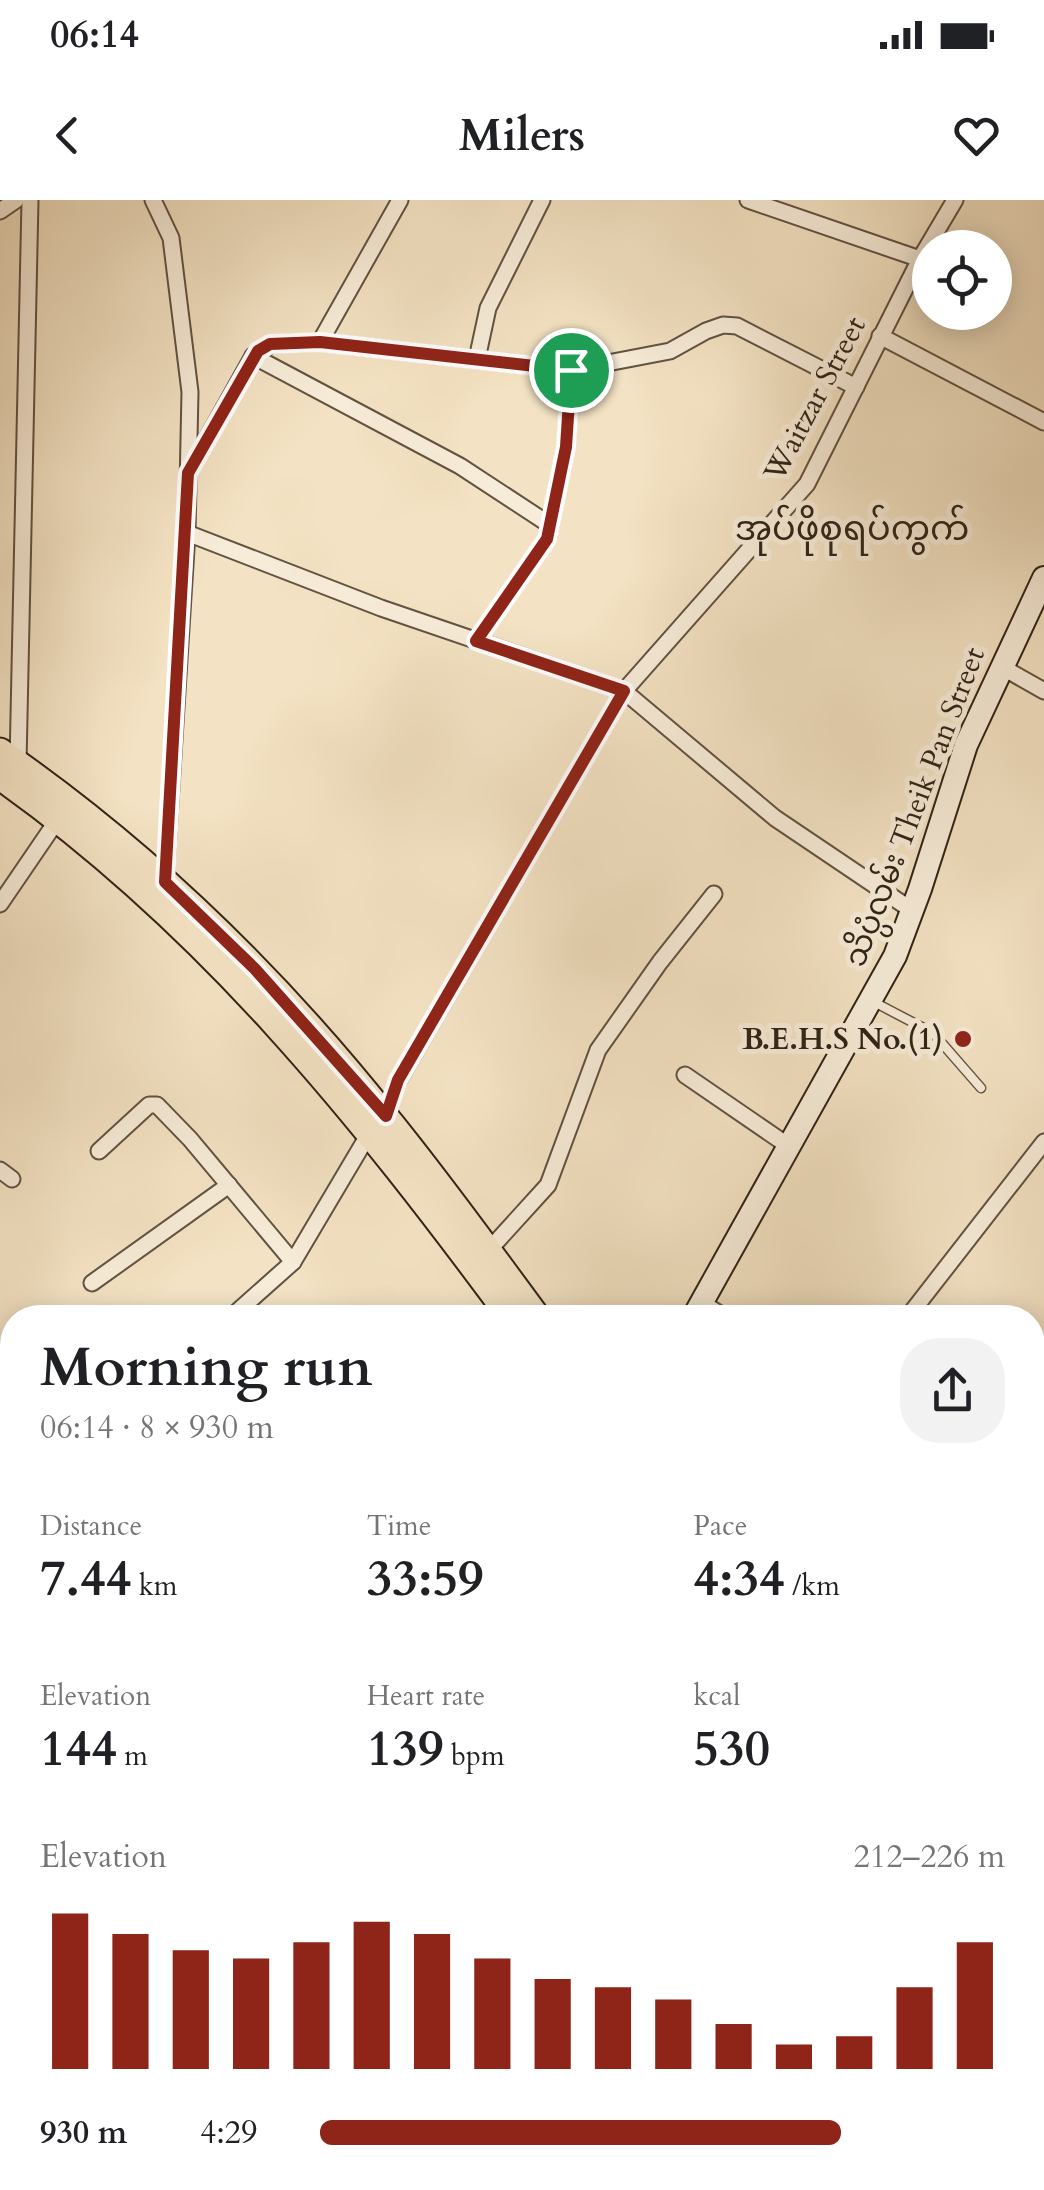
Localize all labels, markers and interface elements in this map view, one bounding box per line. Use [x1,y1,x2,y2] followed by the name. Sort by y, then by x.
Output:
[50,9,139,61] text: 06:14
[459,105,585,166] text: Milers
[40,108,95,163] icon: back
[949,108,1004,163] icon: heart
[912,230,1012,330] map controls
[912,230,1012,330] button: locate
[754,309,876,490] street label: Waitzar Street
[529,328,614,413] pin
[544,343,599,398] icon: arrive
[735,504,969,556] district label: အုပ်ဖိုစုရပ်ကွက်
[833,640,1000,974] street label: သိပ္ပံလမ်း Theik Pan Street
[742,1019,943,1060] place label: B.E.H.S No.(1)
[952,1028,974,1050] marker: B.E.H.S No.(1)
[40,1331,373,1405] text: Morning run
[900,1338,1005,1443] button: share
[40,1406,274,1450] text: 06:14 · 8 × 930 m
[40,1507,142,1545] text: Distance
[367,1507,431,1545] text: Time
[693,1507,747,1545] text: Pace
[40,1545,131,1613] text: 7.44
[367,1545,484,1613] text: 33:59
[693,1545,785,1613] text: 4:34
[131,1567,178,1605] text: km
[785,1567,840,1605] text: /km
[40,1677,151,1715] text: Elevation
[367,1677,485,1715] text: Heart rate
[693,1677,740,1715] text: kcal
[40,1715,117,1783] text: 144
[367,1715,444,1783] text: 139
[693,1715,770,1783] text: 530
[117,1737,148,1775] text: m
[444,1737,505,1775] text: bpm
[40,1835,167,1879] text: Elevation
[853,1835,1005,1879] text: 212–226 m
[40,2111,127,2155] text: 930 m
[200,2111,257,2155] text: 4:29

